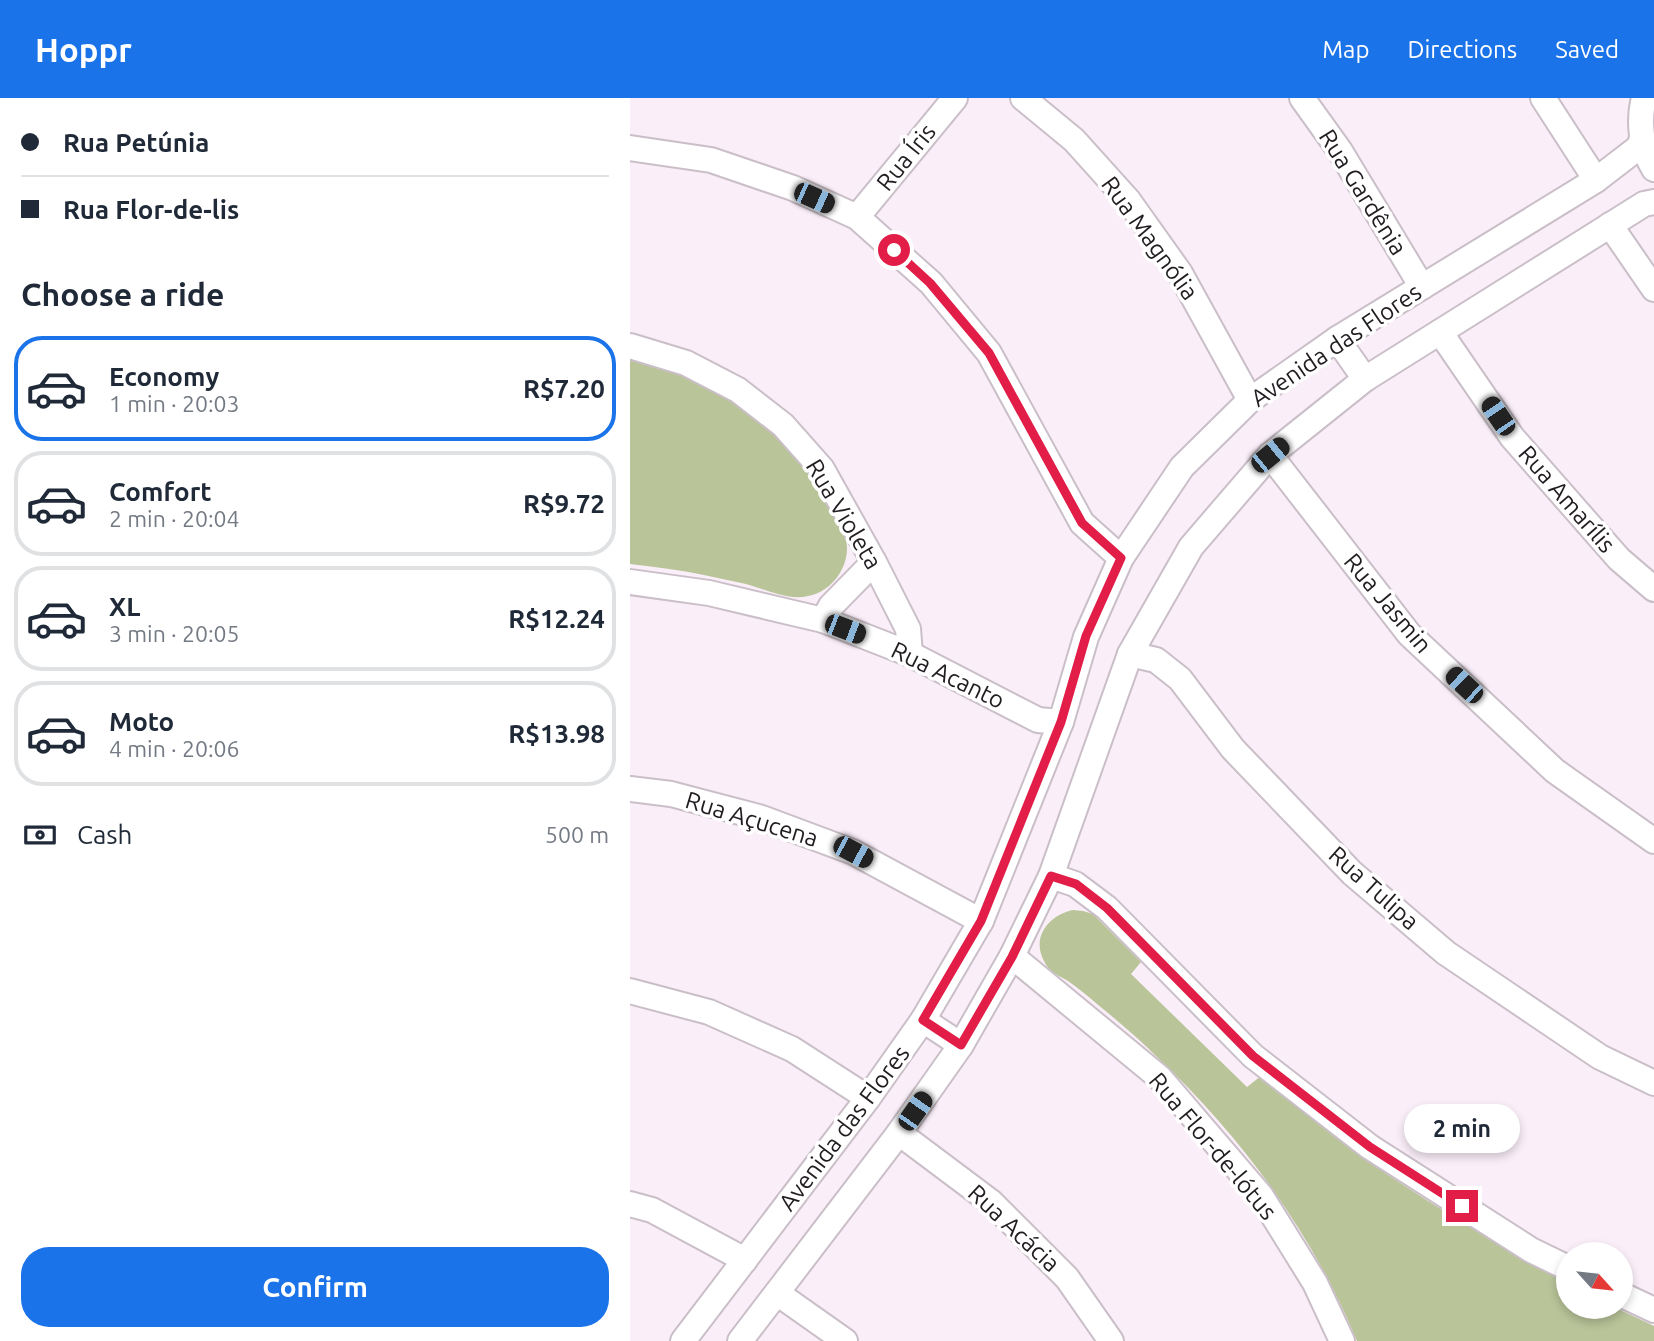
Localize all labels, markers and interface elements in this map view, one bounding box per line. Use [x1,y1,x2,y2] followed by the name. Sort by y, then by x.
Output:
[35,31,132,68] text: Hoppr
[1322,36,1369,63] text: Map
[1407,36,1517,63] text: Directions
[1555,36,1619,63] text: Saved
[870,118,941,196] street label: Rua Íris
[1314,124,1412,260] street label: Rua Gardênia
[63,128,209,157] text: Rua Petúnia
[1096,171,1204,305] street label: Rua Magnólia
[791,180,838,216] car
[63,195,239,224] text: Rua Flor-de-lis
[878,234,910,266] route start
[21,276,224,312] text: Choose a ride
[1246,278,1426,412] street label: Avenida das Flores
[25,357,88,420] icon: car
[109,362,219,391] text: Economy
[523,374,605,403] text: R$7.20
[109,391,240,416] text: 1 min · 20:03
[1478,393,1519,439] car
[1248,434,1293,476] car
[1513,440,1621,558] street label: Rua Amarílis
[801,454,887,574] street label: Rua Violeta
[25,472,88,535] icon: car
[109,477,212,506] text: Comfort
[523,489,605,518] text: R$9.72
[109,506,240,531] text: 2 min · 20:04
[1339,548,1437,658] street label: Rua Jasmin
[25,587,88,650] icon: car
[109,592,140,621] text: XL
[508,604,605,633] text: R$12.24
[822,612,869,646] car
[109,621,240,646] text: 3 min · 20:05
[887,636,1009,714] street label: Rua Acanto
[1442,663,1487,707] car
[25,702,88,765] icon: car
[109,707,174,736] text: Moto
[508,719,605,748] text: R$13.98
[109,736,240,761] text: 4 min · 20:06
[682,786,822,852] street label: Rua Açucena
[21,816,59,854] icon: cash
[77,820,132,849] text: Cash
[545,822,609,847] text: 500 m
[830,833,877,871] car
[1324,841,1424,935] street label: Rua Tulipa
[773,1040,915,1216] street label: Avenida das Flores
[1144,1067,1282,1225] street label: Rua Flor-de-lótus
[895,1088,936,1134] car
[1404,1104,1520,1154] callout: 2 min
[1433,1116,1491,1141] text: 2 min
[963,1179,1065,1277] street label: Rua Acácia
[1446,1190,1478,1222] route end
[1556,1242,1633,1320] north arrow
[1556,1242,1633,1319] map controls
[21,1247,609,1327] button: Confirm

